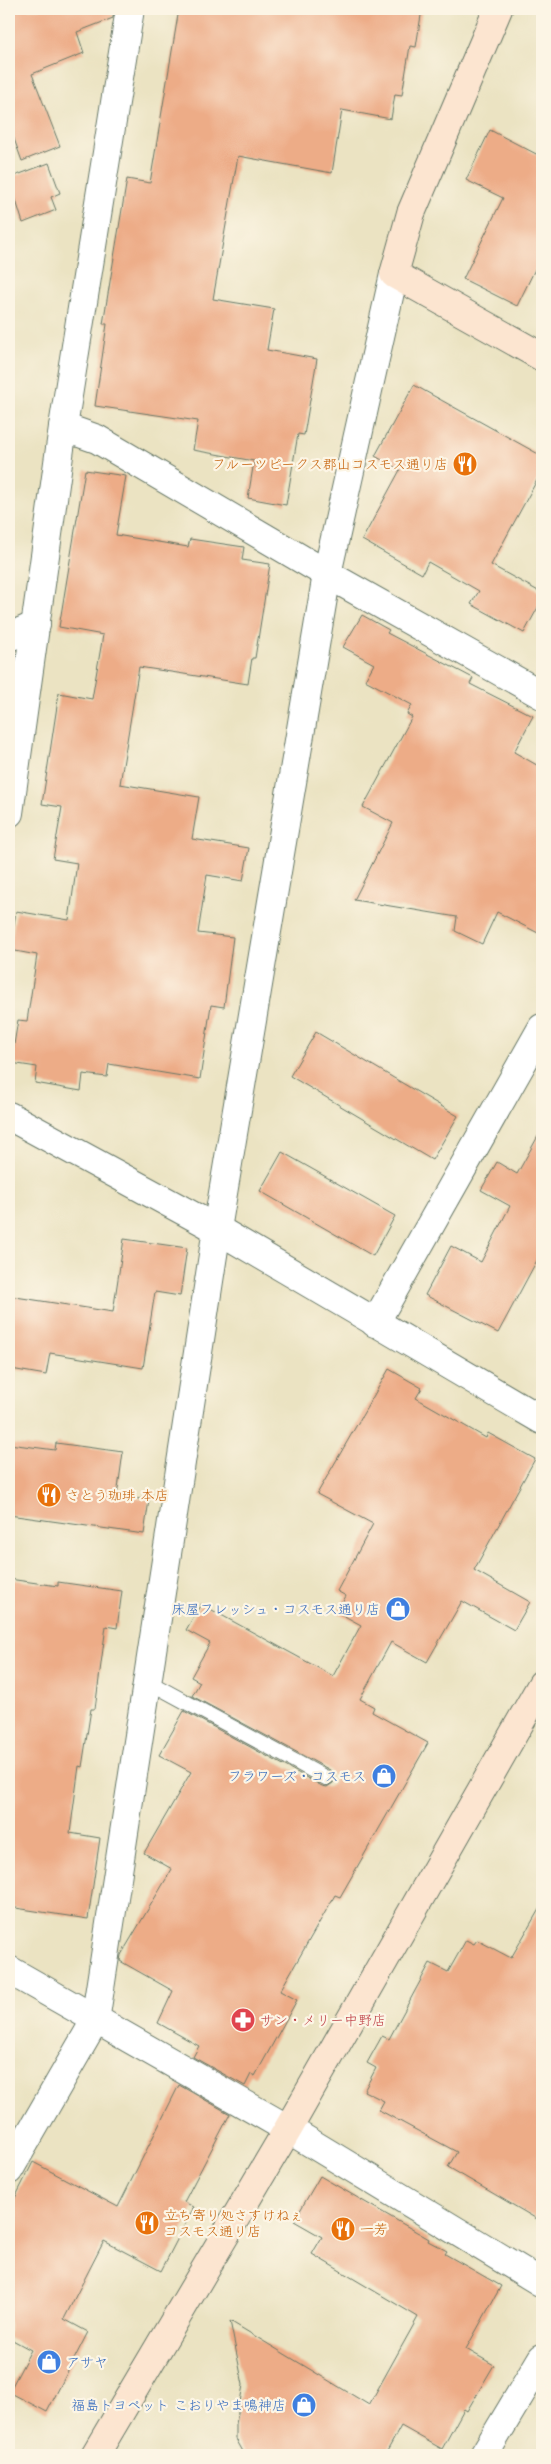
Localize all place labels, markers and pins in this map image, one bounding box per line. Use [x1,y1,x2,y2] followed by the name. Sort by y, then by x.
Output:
[452,451,478,477] restaurant icon: フルーツピークス郡山コスモス通り店
[212,456,448,473] place label: フルーツピークス郡山コスモス通り店
[36,1482,62,1508] restaurant icon: さとう珈琲 本店
[66,1487,169,1504] place label: さとう珈琲 本店
[385,1596,411,1622] shop icon: 床屋フレッシュ・コスモス通り店
[172,1601,380,1618] place label: 床屋フレッシュ・コスモス通り店
[371,1763,397,1789] shop icon: フラワーズ・コスモス
[228,1768,366,1785] place label: フラワーズ・コスモス
[230,2007,256,2033] pharmacy icon: サン・メリー中野店
[260,2012,386,2029] place label: サン・メリー中野店
[164,2207,304,2240] place label: 立ち寄り処さすけねぇ コスモス通り店
[134,2210,160,2236] restaurant icon: 立ち寄り処さすけねぇ コスモス通り店
[330,2216,356,2242] restaurant icon: 一芳
[360,2221,388,2238] place label: 一芳
[36,2349,62,2375] shop icon: アサヤ
[66,2354,108,2371] place label: アサヤ
[291,2392,317,2418] shop icon: 福島トヨペット こおりやま鳴神店
[71,2397,286,2414] place label: 福島トヨペット こおりやま鳴神店

